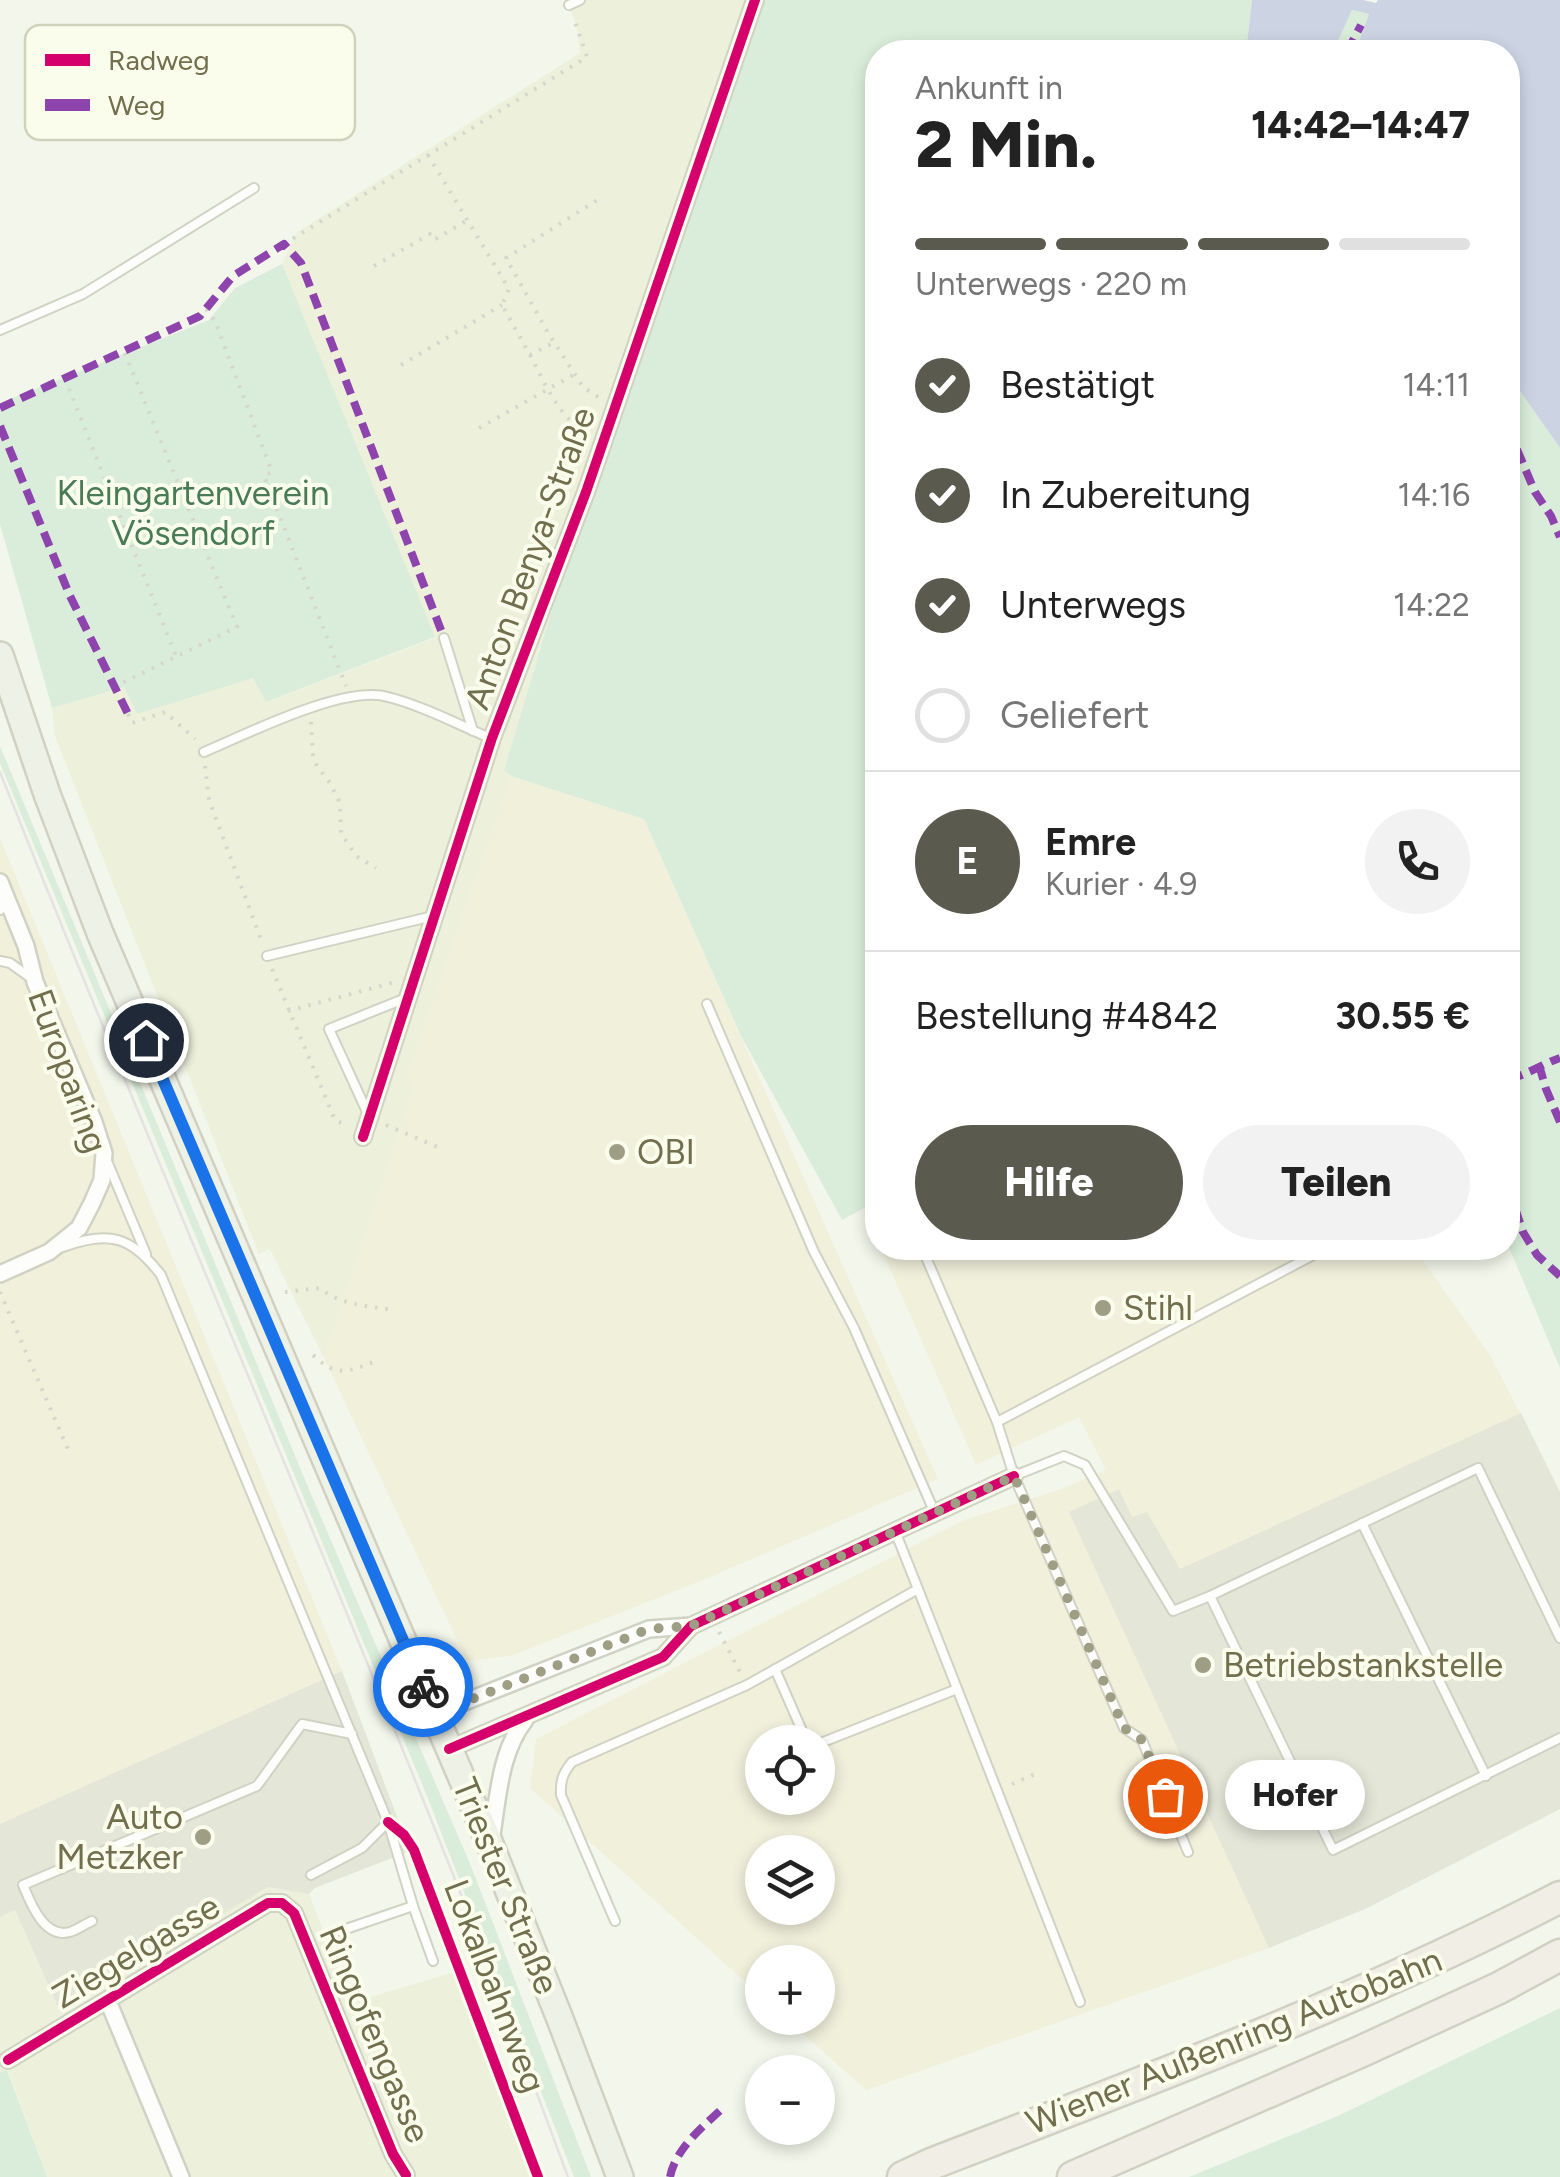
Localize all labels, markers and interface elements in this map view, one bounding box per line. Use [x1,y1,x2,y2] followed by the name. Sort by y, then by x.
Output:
[25,25,355,140] legend
[108,43,210,77] text: Radweg
[915,69,1063,107] text: Ankunft in
[108,88,165,122] text: Weg
[1251,102,1470,148] text: 14:42–14:47
[915,105,1097,183] text: 2 Min.
[915,265,1187,303] text: Unterwegs · 220 m
[915,358,970,413] icon: check
[1000,362,1155,408] text: Bestätigt
[1402,366,1470,404] text: 14:11
[456,401,604,715] street label: Anton Benya-Straße
[915,468,970,523] icon: check
[56,472,330,554] park label: Kleingartenverein Vösendorf
[1000,472,1251,518] text: In Zubereitung
[1397,476,1470,514] text: 14:16
[915,578,970,633] icon: check
[1000,582,1186,628] text: Unterwegs
[1393,586,1470,624] text: 14:22
[1000,692,1149,738] text: Geliefert
[1365,809,1470,914] button: phone
[1045,819,1136,865] text: Emre
[956,838,979,884] text: E
[1045,865,1197,903] text: Kurier · 4.9
[19,983,117,1159] street label: Europaring
[915,993,1218,1039] text: Bestellung #4842
[1335,993,1470,1039] text: 30.55 €
[104,998,189,1083] pin
[119,1013,174,1068] icon: home
[915,1125,1183,1240] button: Hilfe
[1203,1125,1470,1240] button: Teilen
[637,1131,695,1173] place label: OBI
[606,1141,628,1163] marker: OBI
[1123,1287,1193,1329] place label: Stihl
[1092,1297,1114,1319] marker: Stihl
[373,1637,473,1737] courier
[1223,1644,1503,1686] place label: Betriebstankstelle
[1192,1654,1214,1676] marker: Betriebstankstelle
[396,1660,451,1715] icon: bike
[745,1725,835,2145] map controls
[745,1725,835,1815] button: locate
[1123,1754,1208,1839] pin
[1225,1761,1365,1831] callout: Hofer
[1138,1769,1193,1824] icon: bag
[444,1772,568,2000] street label: Triester Straße
[1252,1776,1338,1814] text: Hofer
[56,1796,183,1878] place label: Auto Metzker
[192,1826,214,1848] marker: Auto Metzker
[745,1835,835,1925] button: layers
[435,1874,555,2098] street label: Lokalbahnweg
[45,1885,227,2017] street label: Ziegelgasse
[310,1919,440,2149] street label: Ringofengasse
[1020,1938,1448,2144] street label: Wiener Außenring Autobahn
[745,1945,835,2035] button: +
[745,2055,835,2145] button: −

